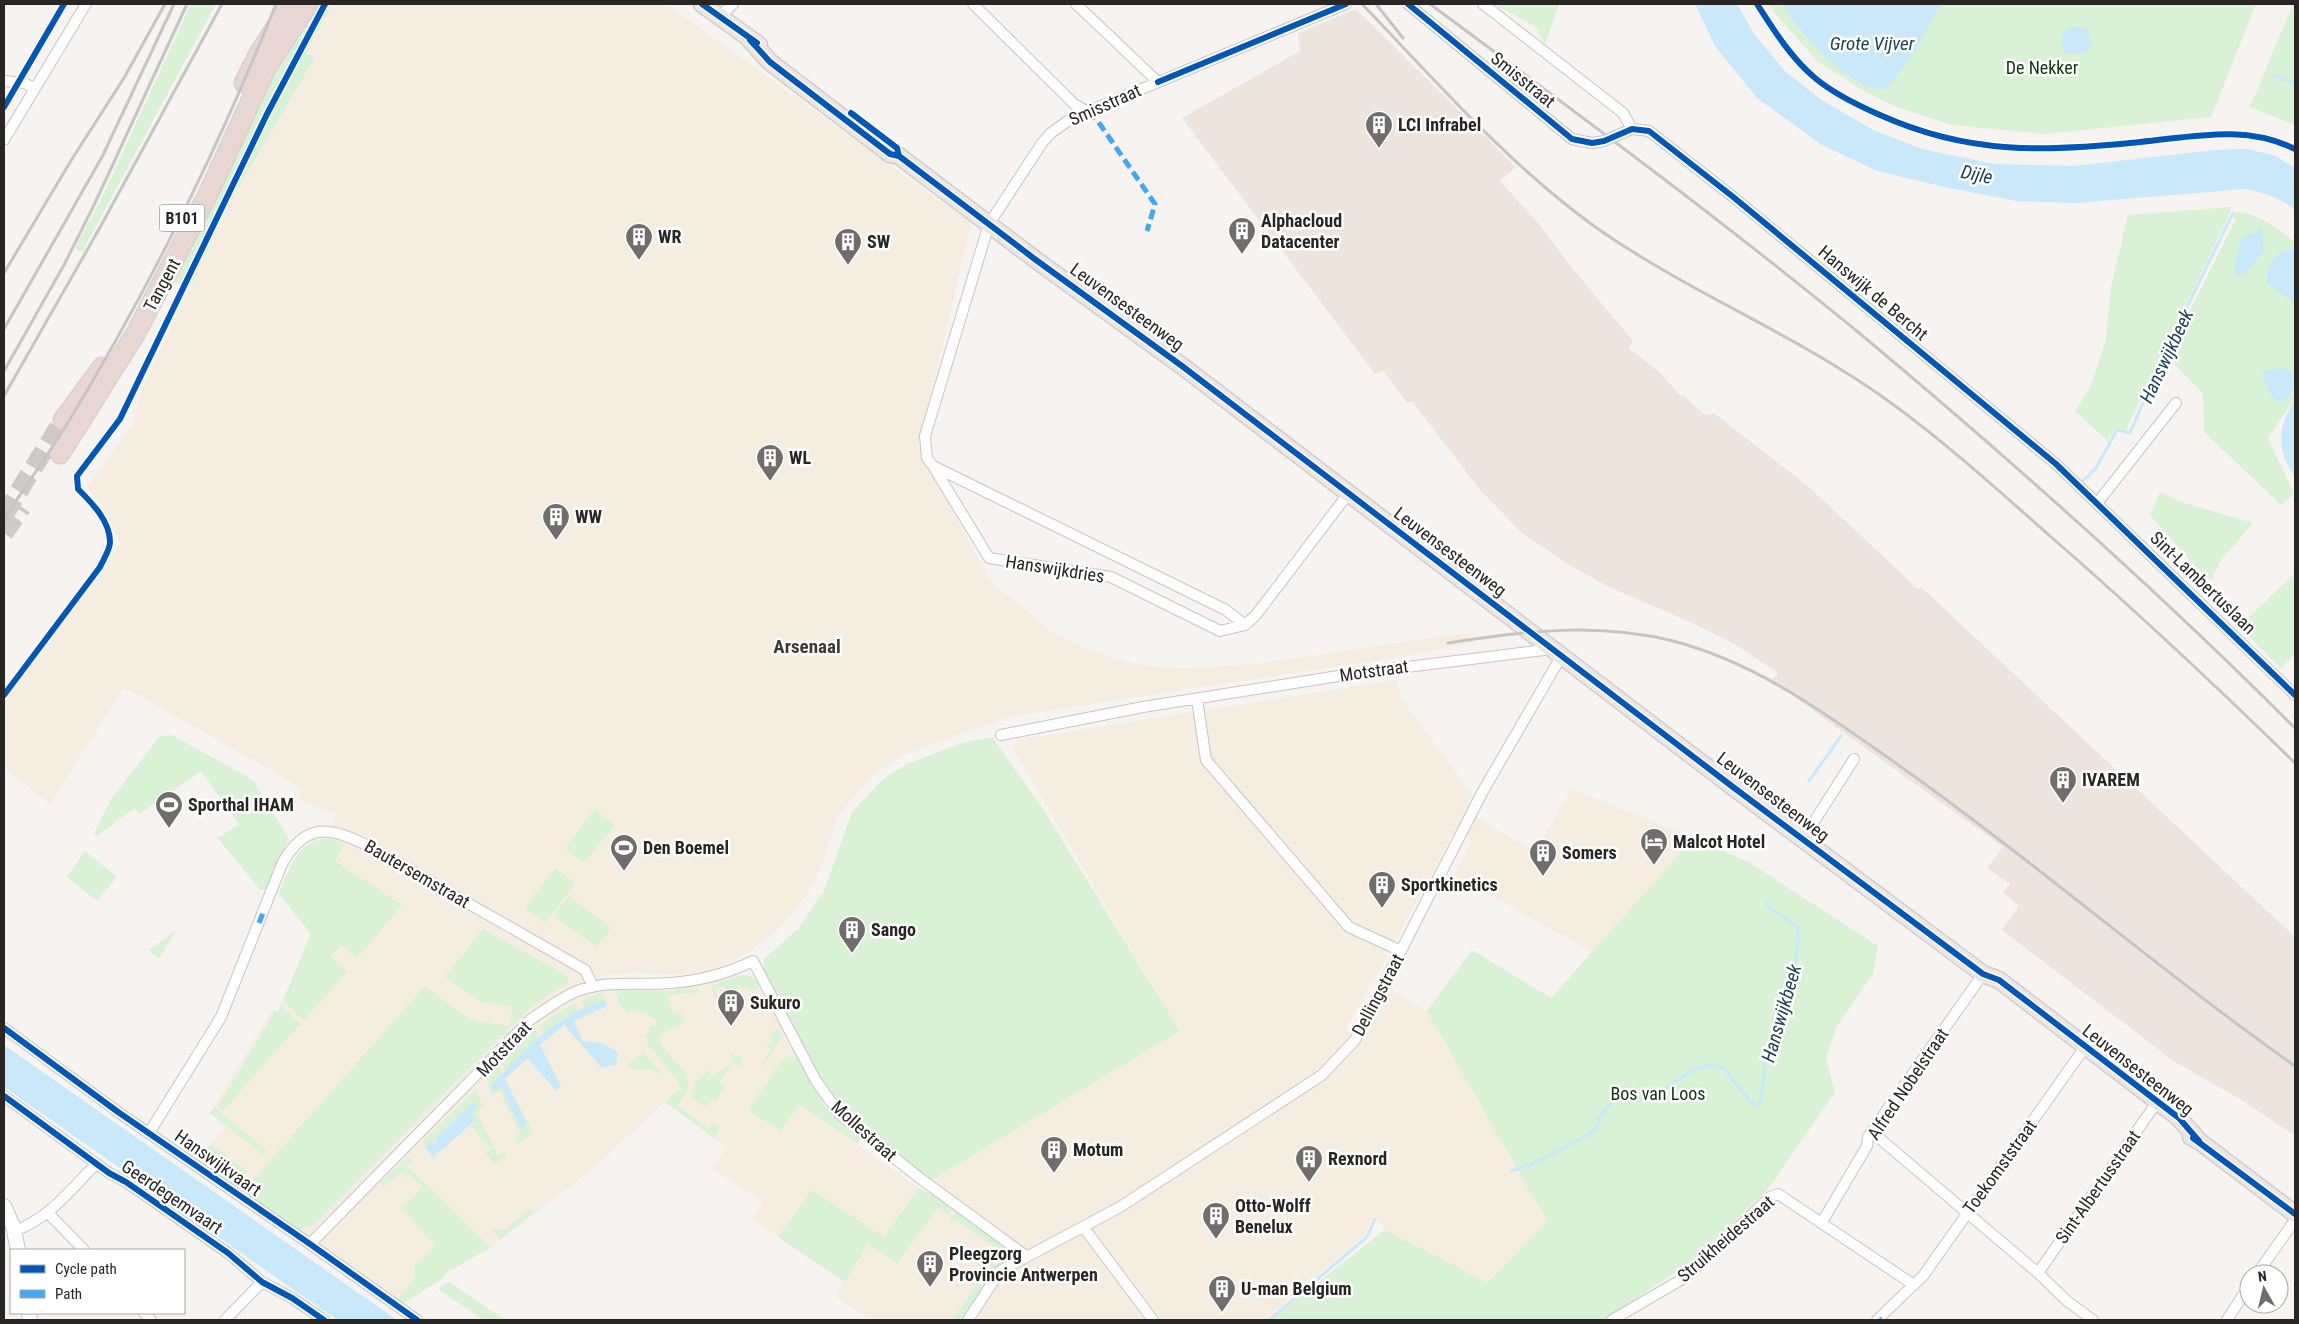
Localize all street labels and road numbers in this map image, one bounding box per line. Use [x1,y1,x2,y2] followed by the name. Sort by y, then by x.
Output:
[1487,47,1560,112] street label: Smisstraat
[1066,79,1144,130] street label: Smisstraat
[160,204,204,232] road number: B101
[1814,241,1932,344] street label: Hanswijk de Bercht
[139,255,184,315] street label: Tangent
[1066,258,1188,355] street label: Leuvensesteenweg
[1390,503,1511,601] street label: Leuvensesteenweg
[2146,527,2260,638] street label: Sint-Lambertuslaan
[1004,550,1106,587] street label: Hanswijkdries
[1338,655,1410,686] street label: Motstraat
[1713,748,1834,846] street label: Leuvensesteenweg
[361,835,474,912] street label: Bautersemstraat
[1347,950,1408,1039] street label: Dellingstraat
[472,1016,535,1081] street label: Motstraat
[2079,1020,2198,1120] street label: Leuvensesteenweg
[1863,1024,1953,1143] street label: Alfred Nobelstraat
[827,1096,901,1165] street label: Mollestraat
[1958,1115,2041,1218] street label: Toekomststraat
[171,1125,266,1200] street label: Hanswijkvaart
[2051,1126,2144,1247] street label: Sint-Albertusstraat
[118,1155,227,1238] street label: Geerdegemvaart
[1673,1191,1778,1286] street label: Struikheidestraat

